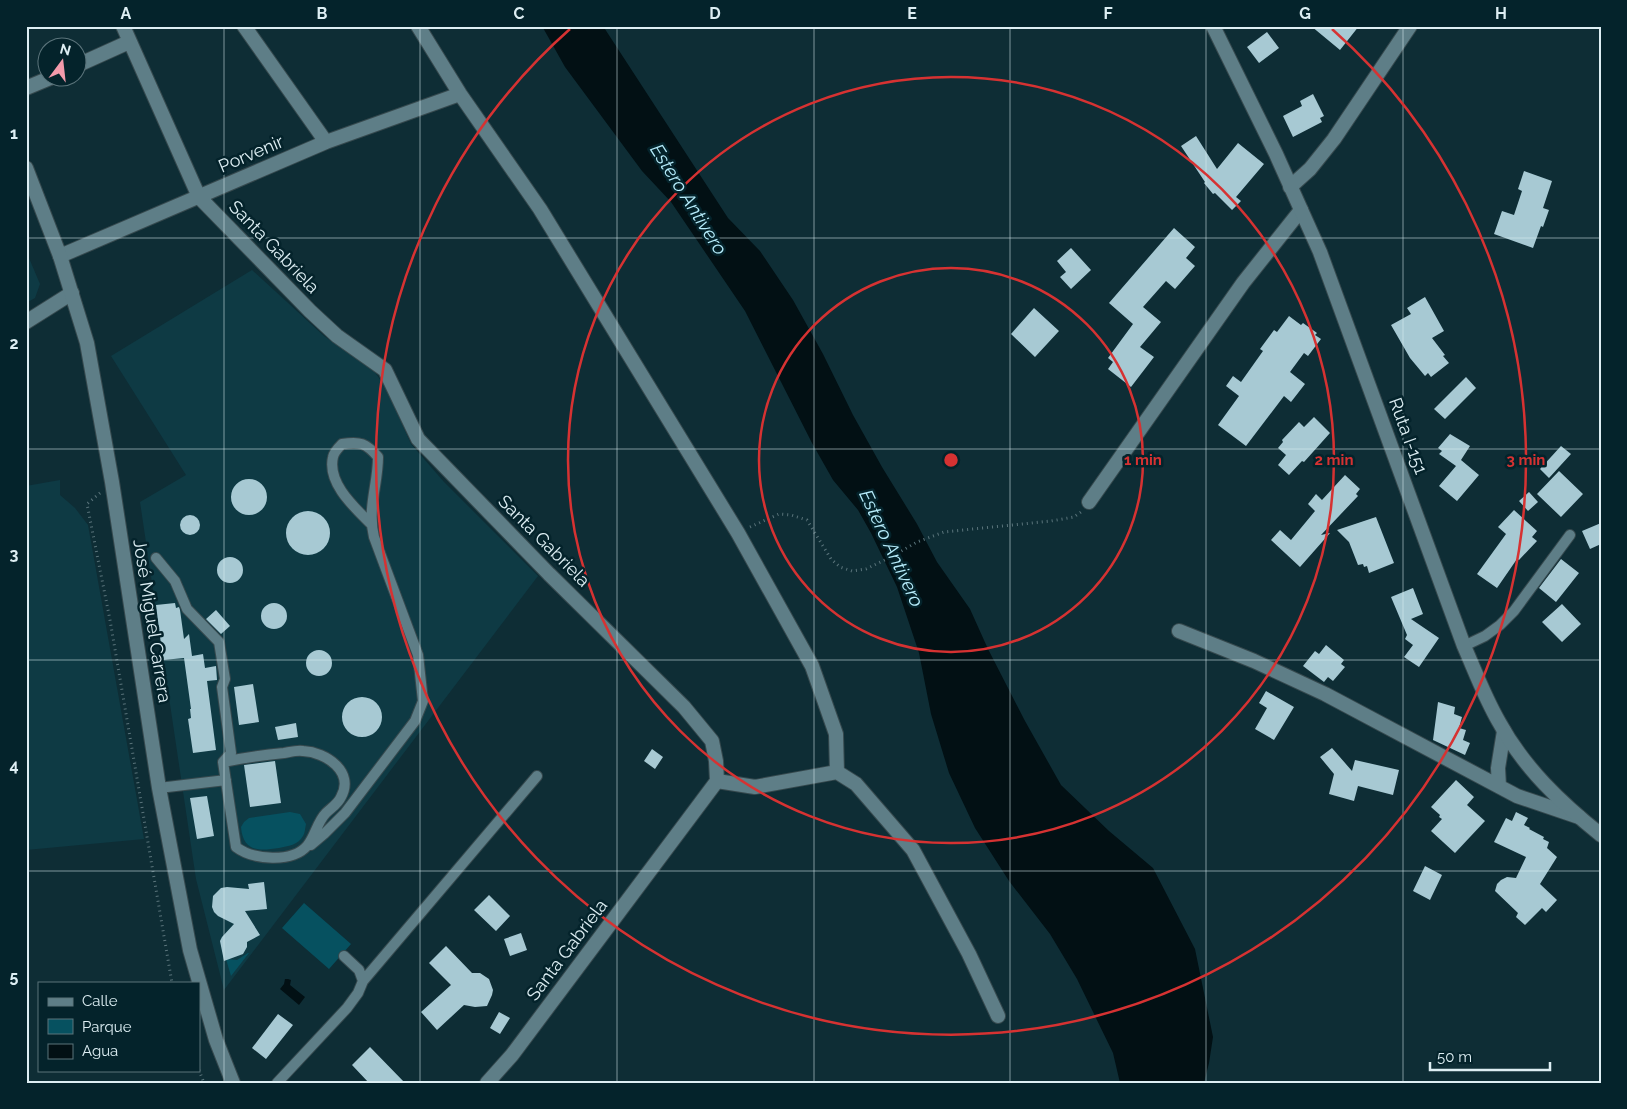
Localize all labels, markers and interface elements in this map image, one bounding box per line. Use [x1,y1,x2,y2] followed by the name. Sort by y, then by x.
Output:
[121,4,132,23] text: A
[317,4,328,23] text: B
[514,4,525,23] text: C
[709,4,721,23] text: D
[907,4,917,23] text: E
[1103,4,1113,23] text: F
[1299,4,1311,23] text: G
[1495,4,1507,23] text: H
[38,38,88,88] north arrow
[58,40,73,59] text: N
[10,124,18,143] text: 1
[215,130,287,177] street label: Porvenir
[646,139,732,259] water label: Estero Antivero
[225,196,324,297] street label: Santa Gabriela
[9,334,19,353] text: 2
[1385,395,1432,477] street label: Ruta I-151
[942,451,960,469] centre of rings
[1124,451,1162,469] text: 1 min
[1315,451,1353,469] text: 2 min
[1507,451,1545,469] text: 3 min
[855,486,929,610] water label: Estero Antivero
[494,490,595,591] street label: Santa Gabriela
[129,538,176,704] street label: José Miguel Carrera
[10,545,19,564] text: 3
[9,756,19,775] text: 4
[522,895,611,1004] street label: Santa Gabriela
[10,967,19,986] text: 5
[38,982,200,1072] legend
[82,992,118,1010] text: Calle
[82,1018,132,1036] text: Parque
[1430,1039,1550,1071] scale bar
[82,1042,118,1060] text: Agua
[1437,1048,1472,1066] text: 50 m

